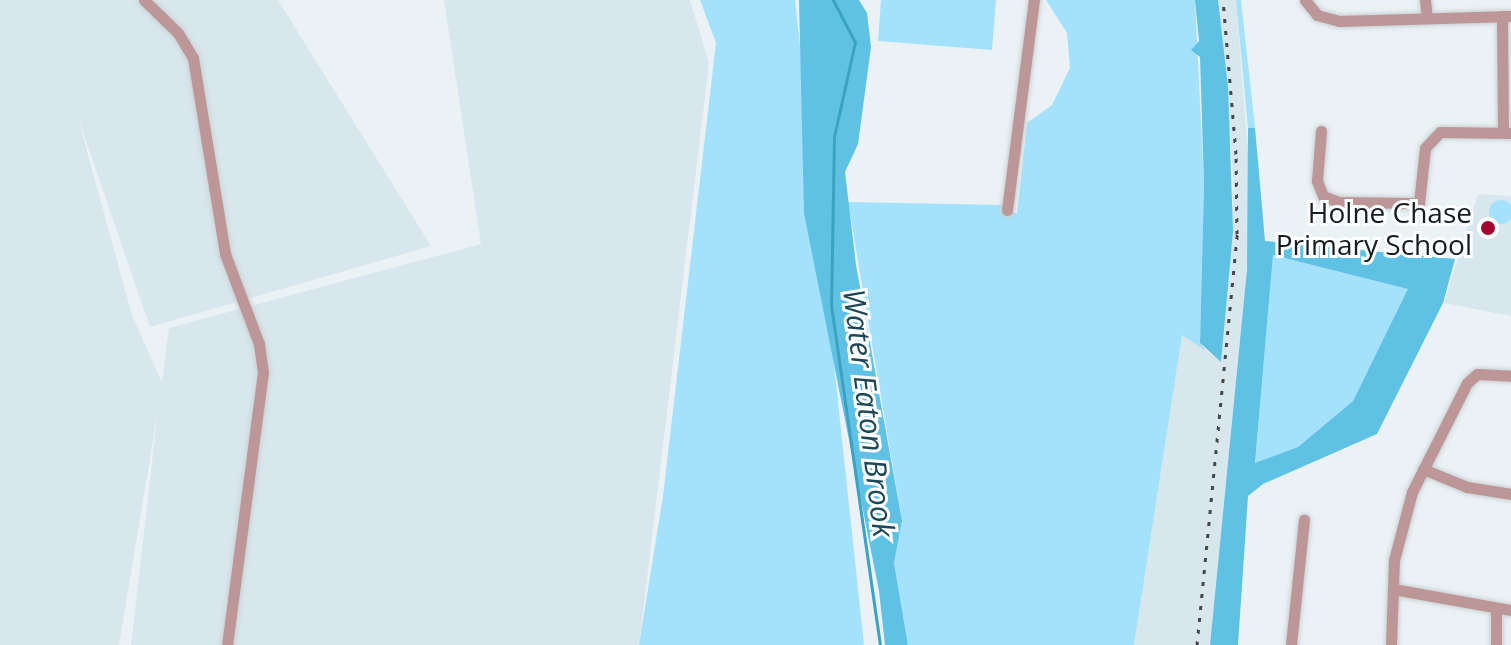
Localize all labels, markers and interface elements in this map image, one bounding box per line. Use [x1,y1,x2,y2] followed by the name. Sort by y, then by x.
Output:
[1276,195,1472,261] place label: Holne Chase Primary School
[1479,219,1497,237] marker: Holne Chase Primary School
[836,287,902,539] water label: Water Eaton Brook

